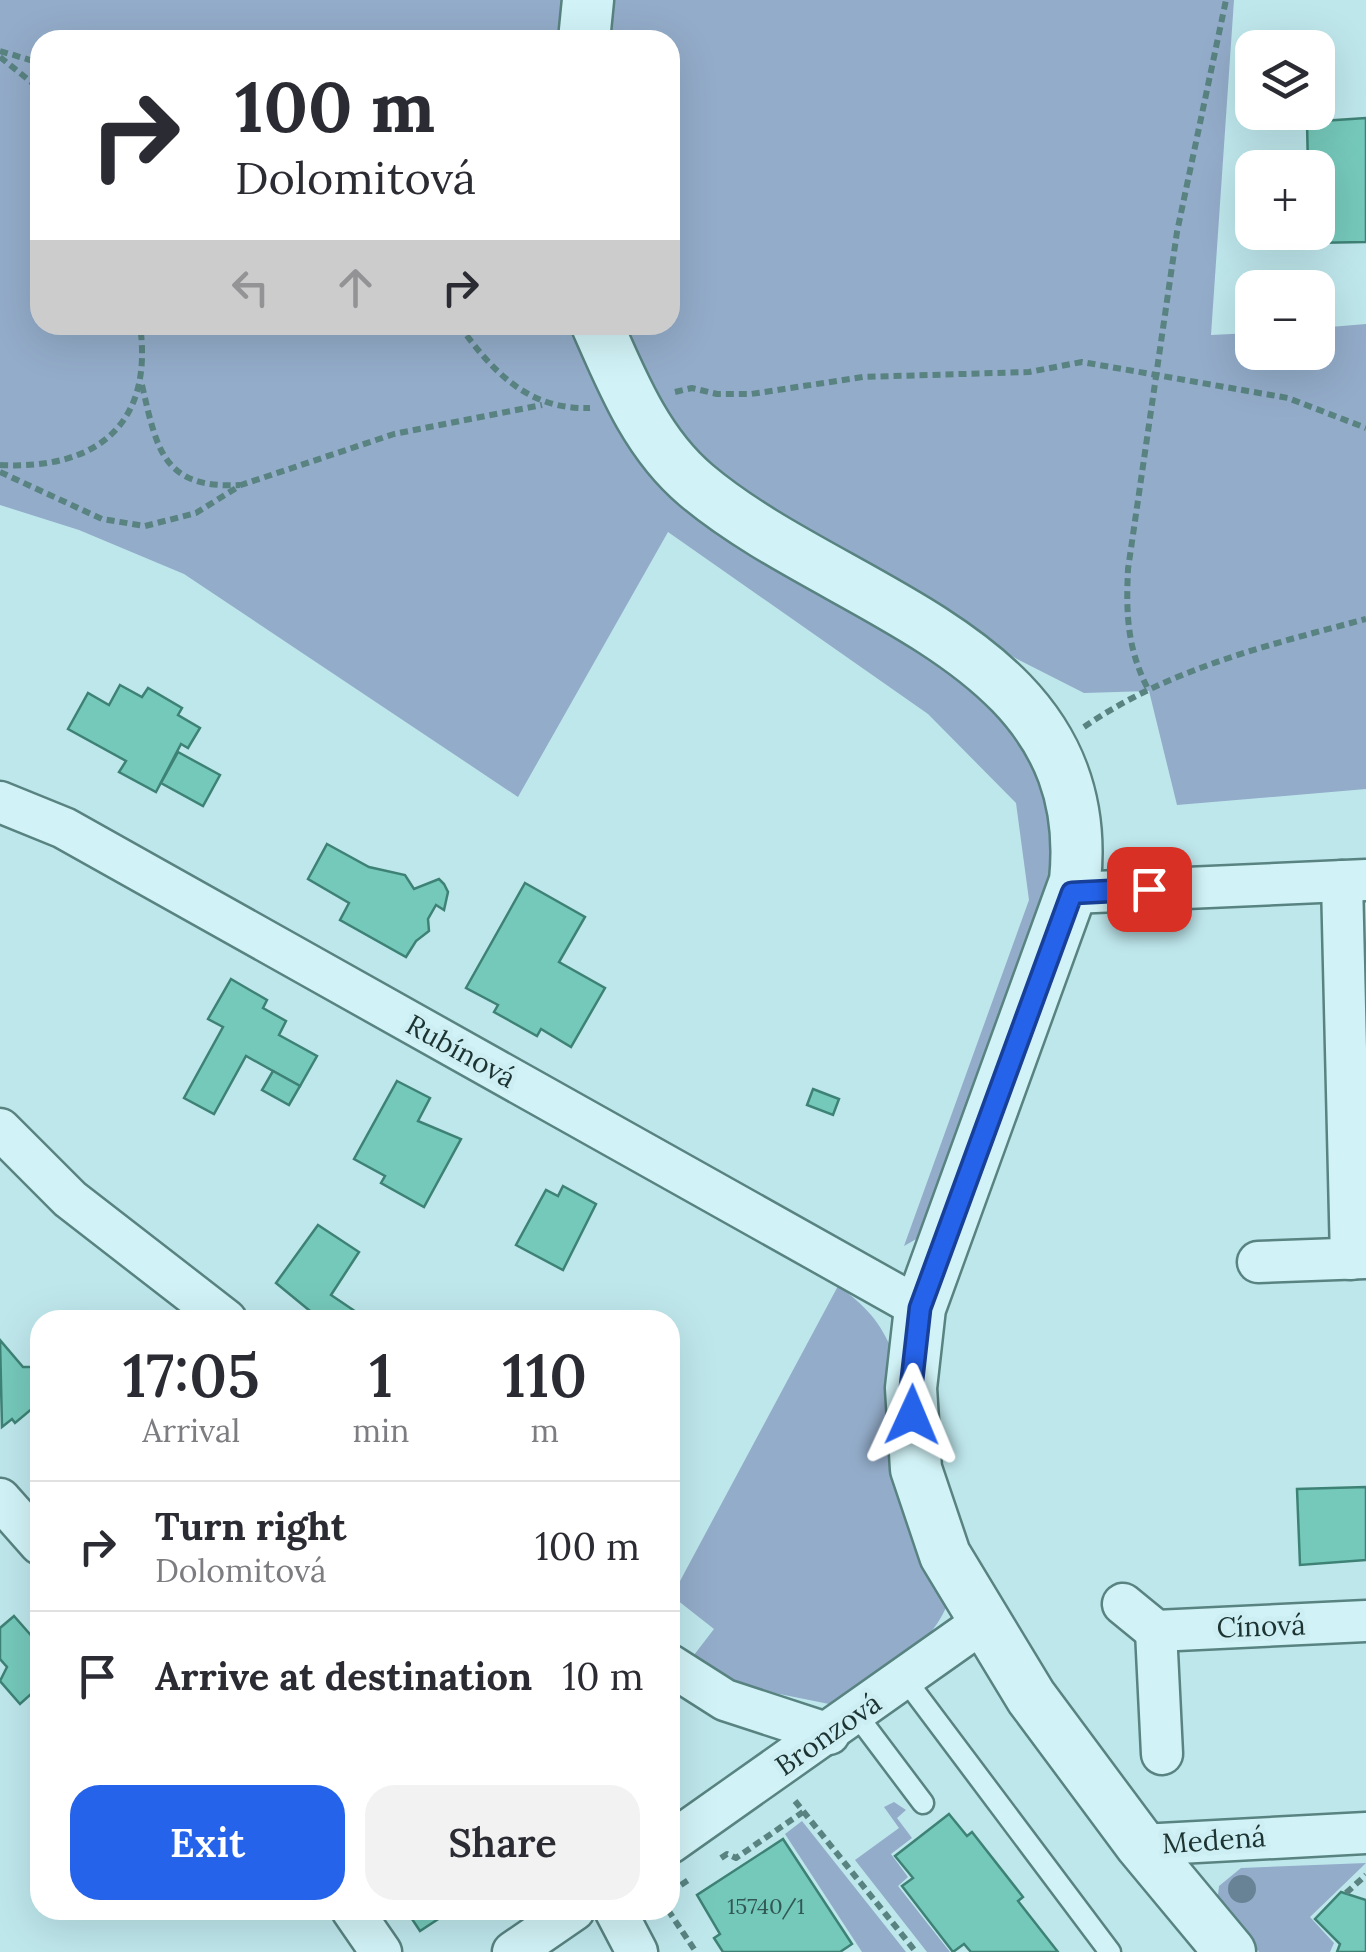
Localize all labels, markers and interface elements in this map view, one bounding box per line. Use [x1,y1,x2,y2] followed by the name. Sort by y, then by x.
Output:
[1235,30,1335,370] map controls
[1235,30,1335,130] button: layers
[235,62,435,151] text: 100 m
[70,70,200,200] icon: right
[235,149,476,206] text: Dolomitová
[1235,150,1335,250] button: +
[223,260,278,315] icon: left
[328,260,383,315] icon: ahead
[433,260,488,315] icon: right
[1235,270,1335,370] button: −
[1107,847,1192,932] pin
[1122,862,1177,917] icon: arrive
[400,1006,522,1096] street label: Rubínová
[123,1337,260,1413] text: 17:05
[369,1337,393,1413] text: 1
[502,1337,587,1413] text: 110
[860,1363,964,1467] position arrow
[142,1410,240,1451] text: Arrival
[352,1410,410,1451] text: min
[530,1410,559,1451] text: m
[155,1502,346,1550] text: Turn right
[70,1519,125,1574] icon: right
[535,1522,640,1570] text: 100 m
[155,1550,326,1591] text: Dolomitová
[1216,1606,1306,1646] street label: Cínová
[70,1649,125,1704] icon: arrive
[155,1652,532,1700] text: Arrive at destination
[562,1652,644,1700] text: 10 m
[768,1685,888,1783] street label: Bronzová
[70,1785,345,1900] button: Exit
[365,1785,640,1900] button: Share
[1161,1818,1267,1862] street label: Medená
[727,1892,805,1920] house number: 15740/1

